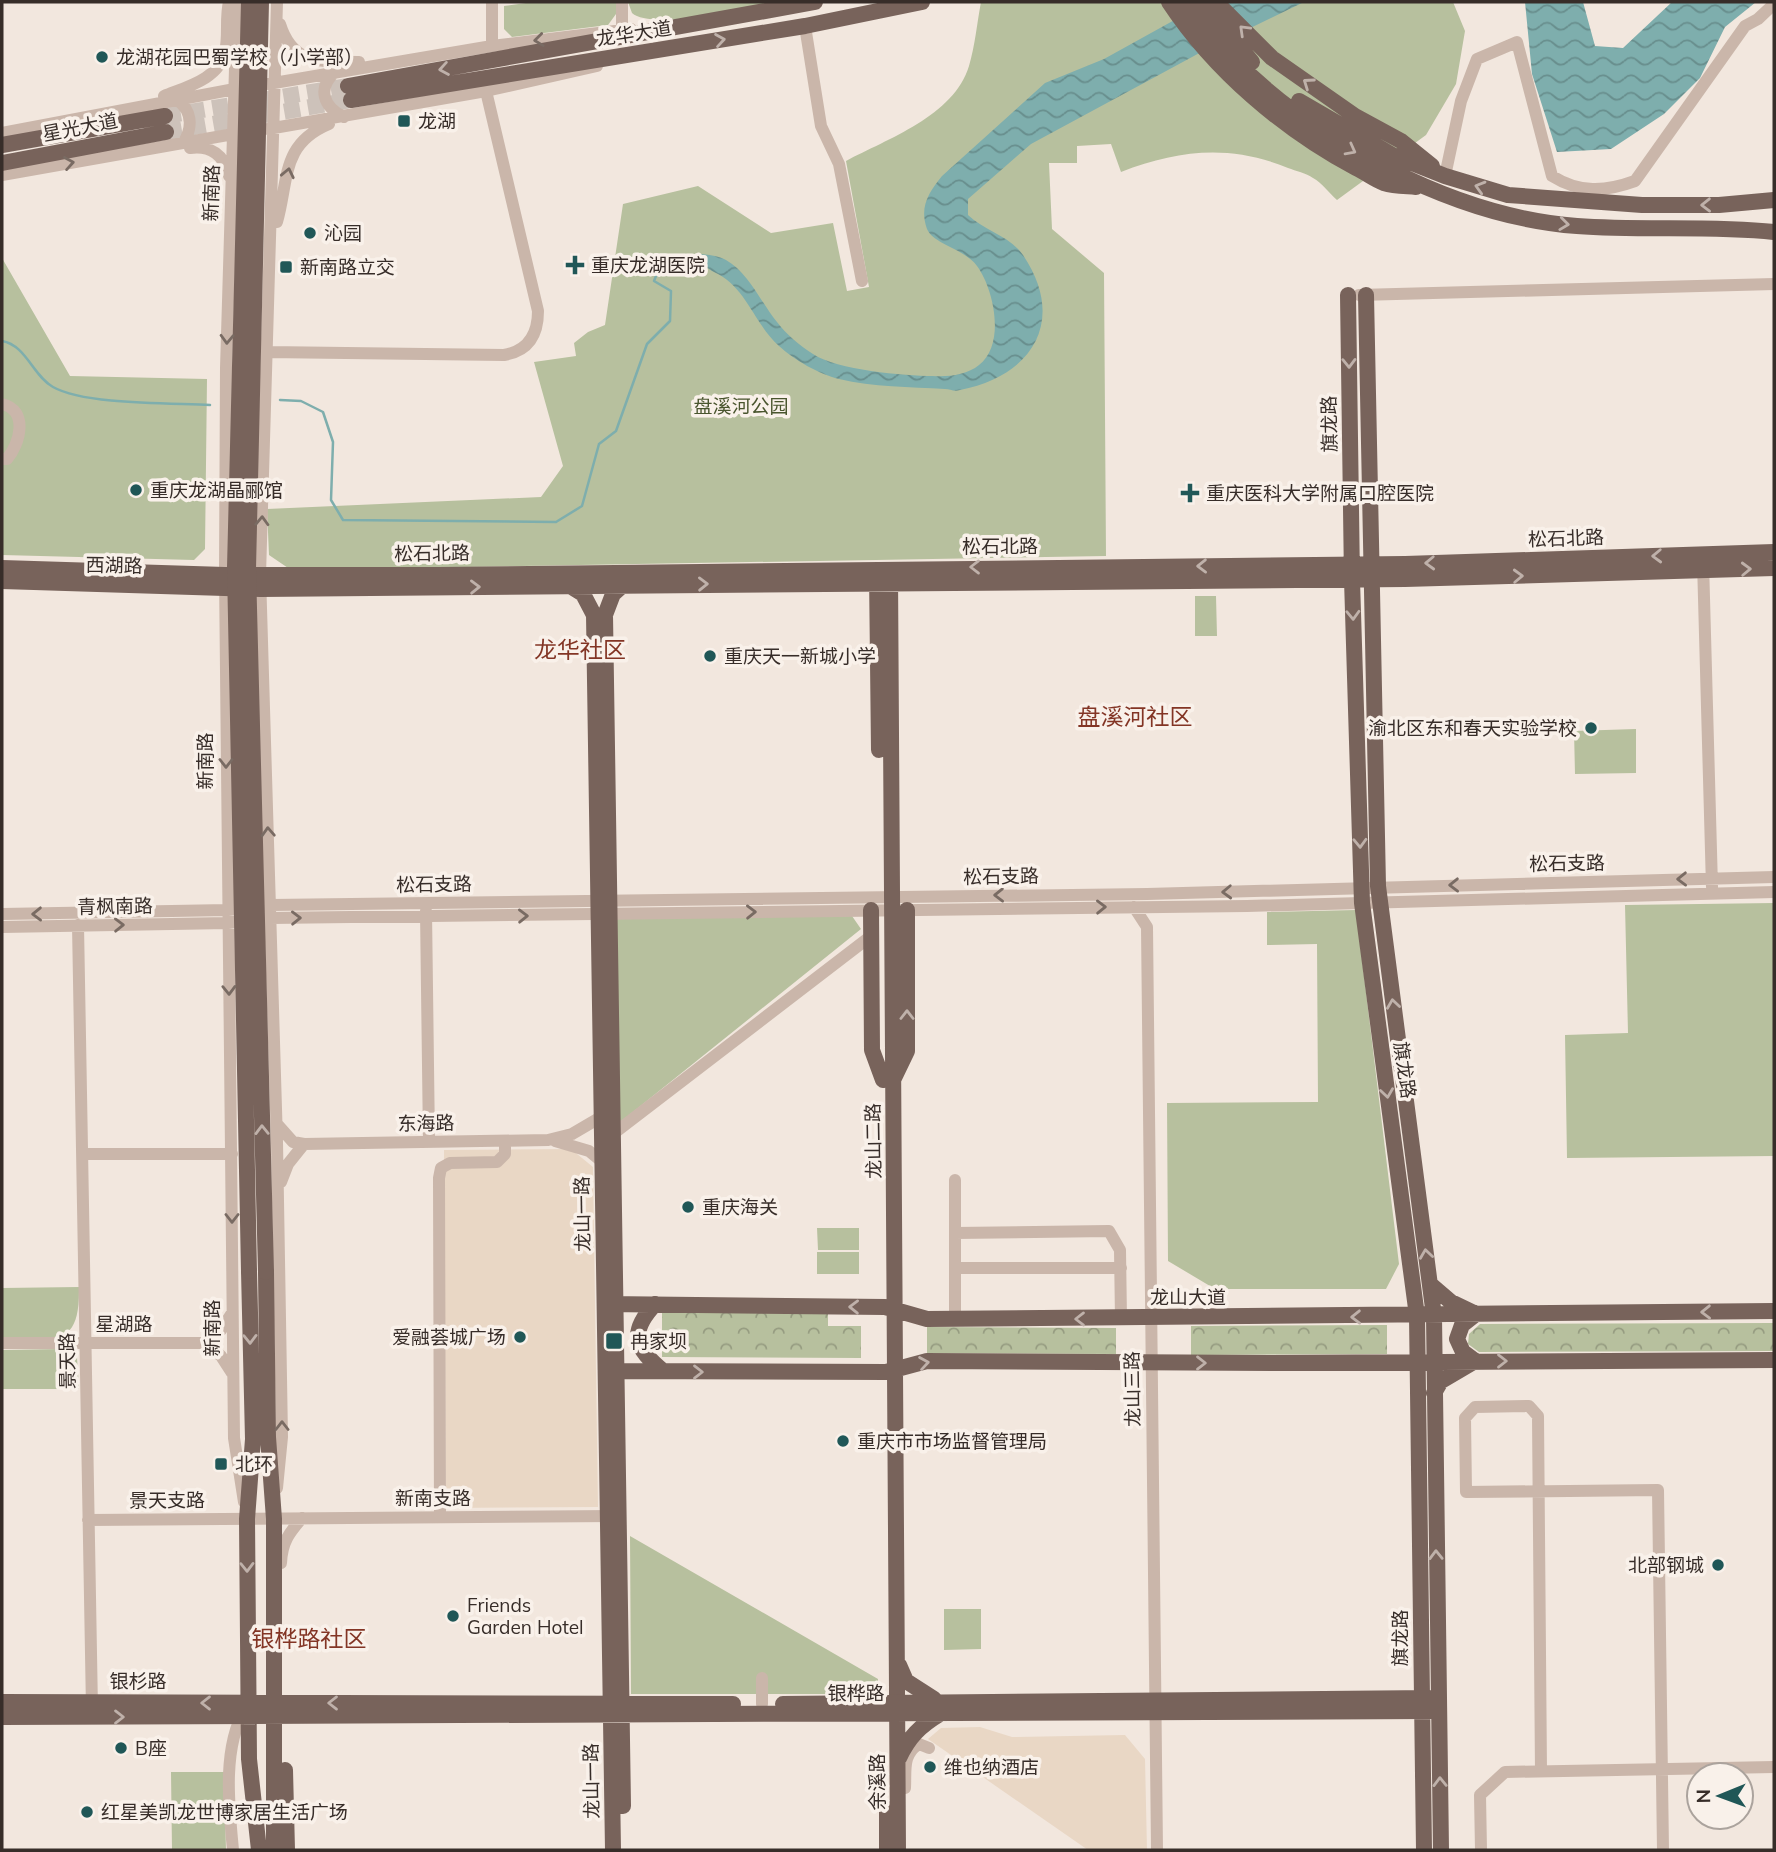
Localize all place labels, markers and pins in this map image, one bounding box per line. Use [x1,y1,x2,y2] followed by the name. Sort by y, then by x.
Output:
[116,45,363,69] place label: 龙湖花园巴蜀学校（小学部）
[94,49,110,65] marker: 龙湖花园巴蜀学校（小学部）
[418,109,456,133] place label: 龙湖
[396,113,412,129] marker: 龙湖
[324,221,362,245] place label: 沁园
[302,225,318,241] marker: 沁园
[591,253,705,277] place label: 重庆龙湖医院
[300,255,395,279] place label: 新南路立交
[565,255,585,275] marker: 重庆龙湖医院
[278,259,294,275] marker: 新南路立交
[150,478,283,502] place label: 重庆龙湖晶郦馆
[1206,481,1434,505] place label: 重庆医科大学附属口腔医院
[128,482,144,498] marker: 重庆龙湖晶郦馆
[1180,483,1200,503] marker: 重庆医科大学附属口腔医院
[724,644,876,668] place label: 重庆天一新城小学
[702,648,718,664] marker: 重庆天一新城小学
[1368,716,1577,740] place label: 渝北区东和春天实验学校
[1583,720,1599,736] marker: 渝北区东和春天实验学校
[702,1195,778,1219] place label: 重庆海关
[680,1199,696,1215] marker: 重庆海关
[392,1325,506,1349] place label: 爱融荟城广场
[512,1329,528,1345] marker: 爱融荟城广场
[630,1329,687,1353] place label: 冉家坝
[604,1331,624,1351] marker: 冉家坝
[857,1429,1047,1453] place label: 重庆市市场监督管理局
[835,1433,851,1449] marker: 重庆市市场监督管理局
[235,1452,273,1476] place label: 北环
[213,1456,229,1472] marker: 北环
[1628,1553,1704,1577] place label: 北部钢城
[1710,1557,1726,1573] marker: 北部钢城
[467,1593,584,1639] place label: Friends Garden Hotel
[445,1608,461,1624] marker: Friends Garden Hotel
[135,1736,167,1760] place label: B座
[113,1740,129,1756] marker: B座
[944,1755,1039,1779] place label: 维也纳酒店
[922,1759,938,1775] marker: 维也纳酒店
[101,1800,348,1824] place label: 红星美凯龙世博家居生活广场
[79,1804,95,1820] marker: 红星美凯龙世博家居生活广场

